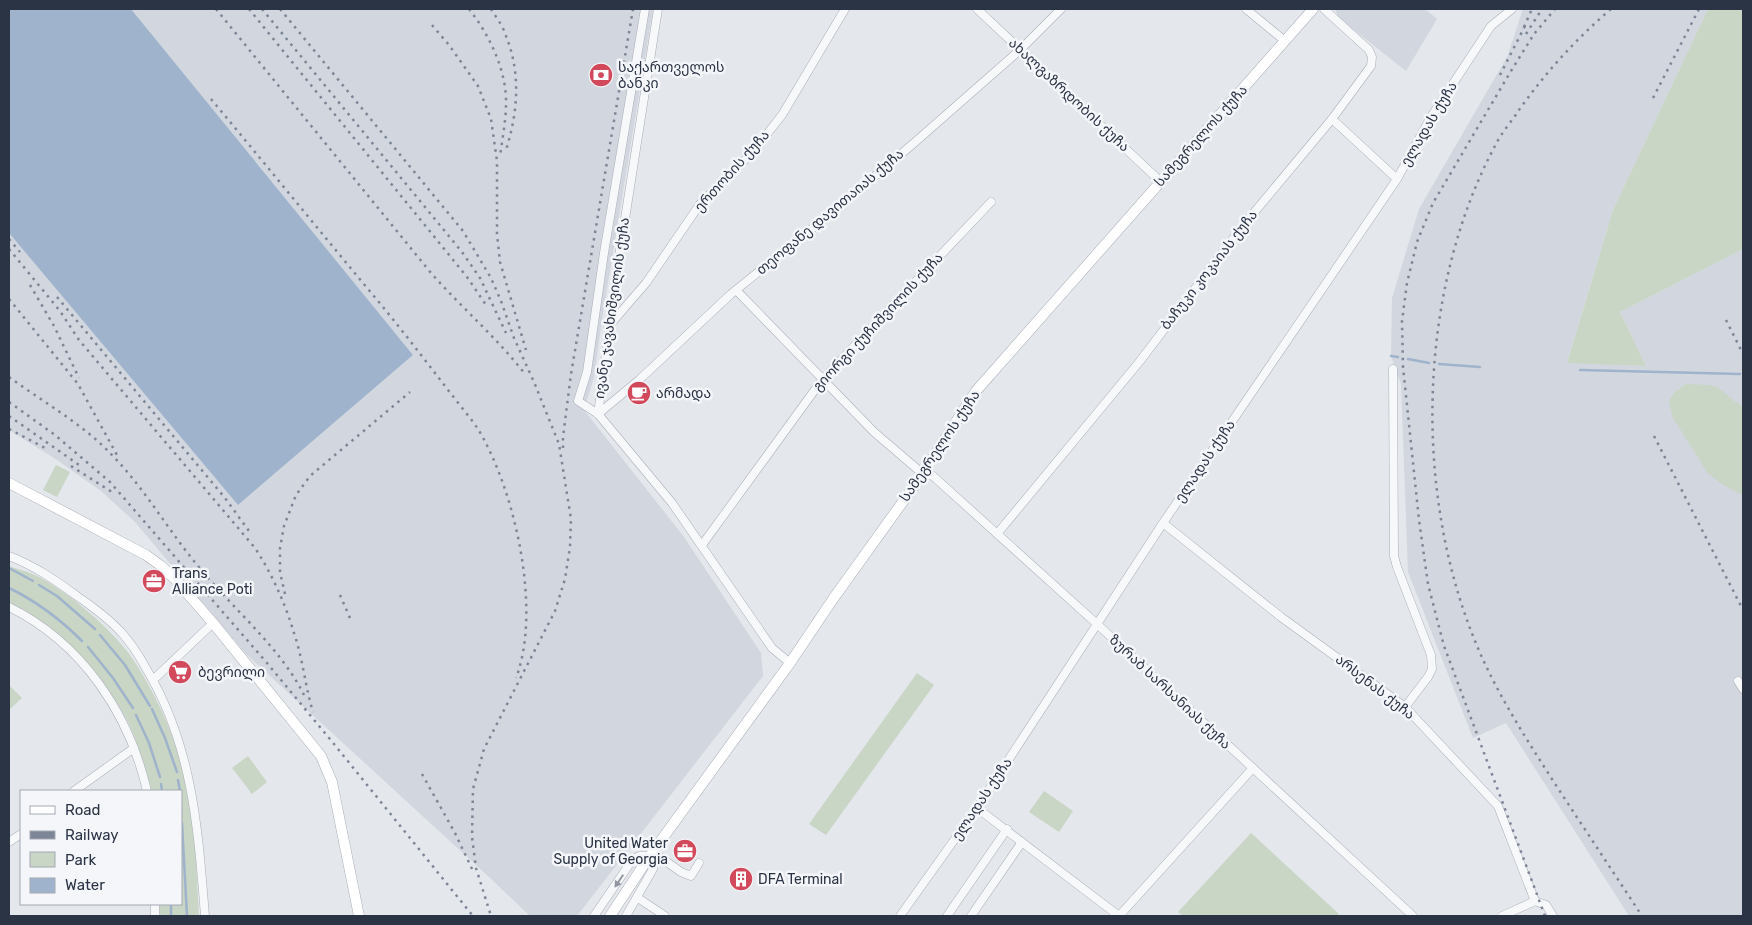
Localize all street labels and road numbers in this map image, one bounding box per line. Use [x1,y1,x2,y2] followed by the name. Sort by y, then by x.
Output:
[1005,35,1133,155] street label: ახალგაზრდობის ქუჩა
[1397,79,1461,169] street label: ელადას ქუჩა
[1151,82,1251,190] street label: სამეგრელოს ქუჩა
[691,127,773,215] street label: ერთობის ქუჩა
[753,145,907,279] street label: თეოფანე დავითაიას ქუჩა
[1157,207,1261,333] street label: ბაჩუკი კოკაიას ქუჩა
[591,216,633,400] street label: ივანე ჯავახიშვილის ქუჩა
[809,249,947,395] street label: გიორგი ქუჩიშვილის ქუჩა
[896,387,984,505] street label: სამეგრელოს ქუჩა
[1171,417,1239,505] street label: ელადას ქუჩა
[1106,631,1234,753] street label: ზურაბ სარსანიას ქუჩა
[1332,651,1418,723] street label: არსენას ქუჩა
[948,755,1016,843] street label: ელადას ქუჩა

